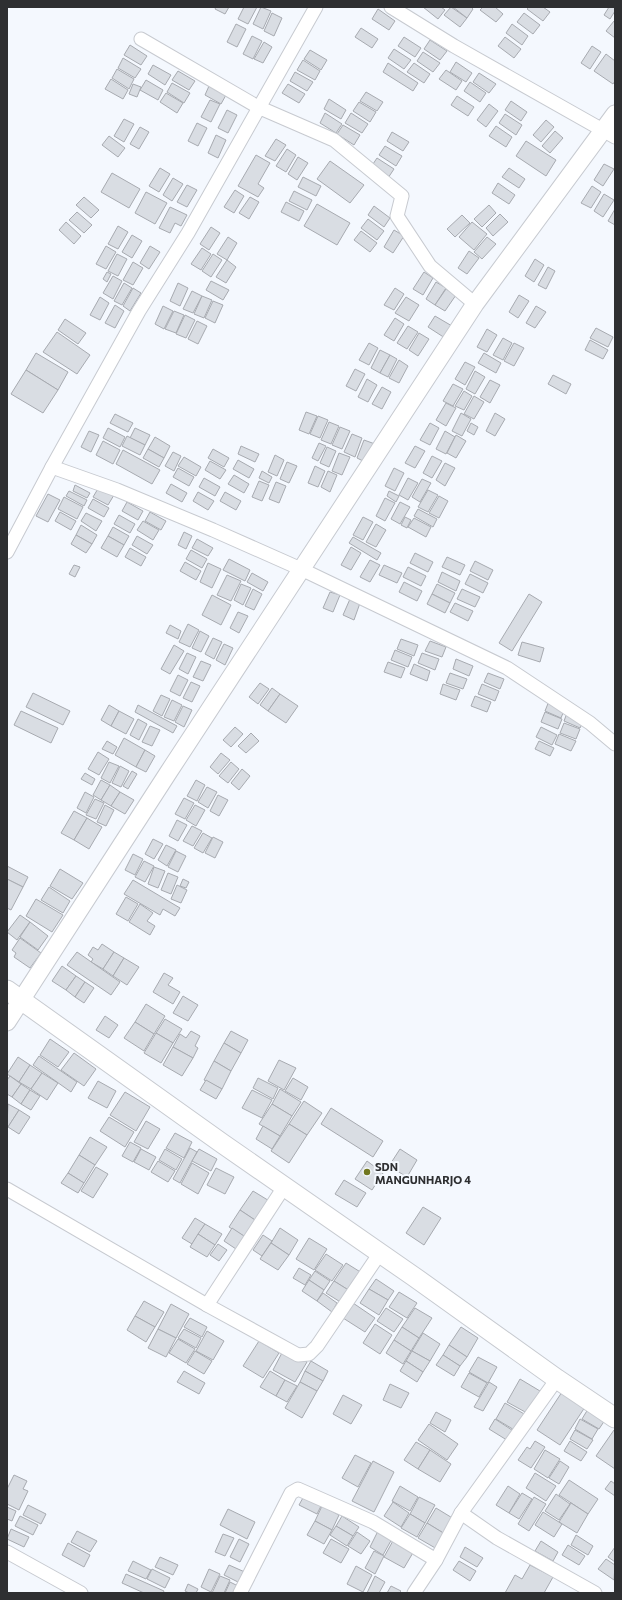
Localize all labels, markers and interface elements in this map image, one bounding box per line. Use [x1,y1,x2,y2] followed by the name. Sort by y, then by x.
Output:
[375,1160,471,1187] place label: SDN MANGUNHARJO 4
[362,1167,372,1177] marker: SDN MANGUNHARJO 4

